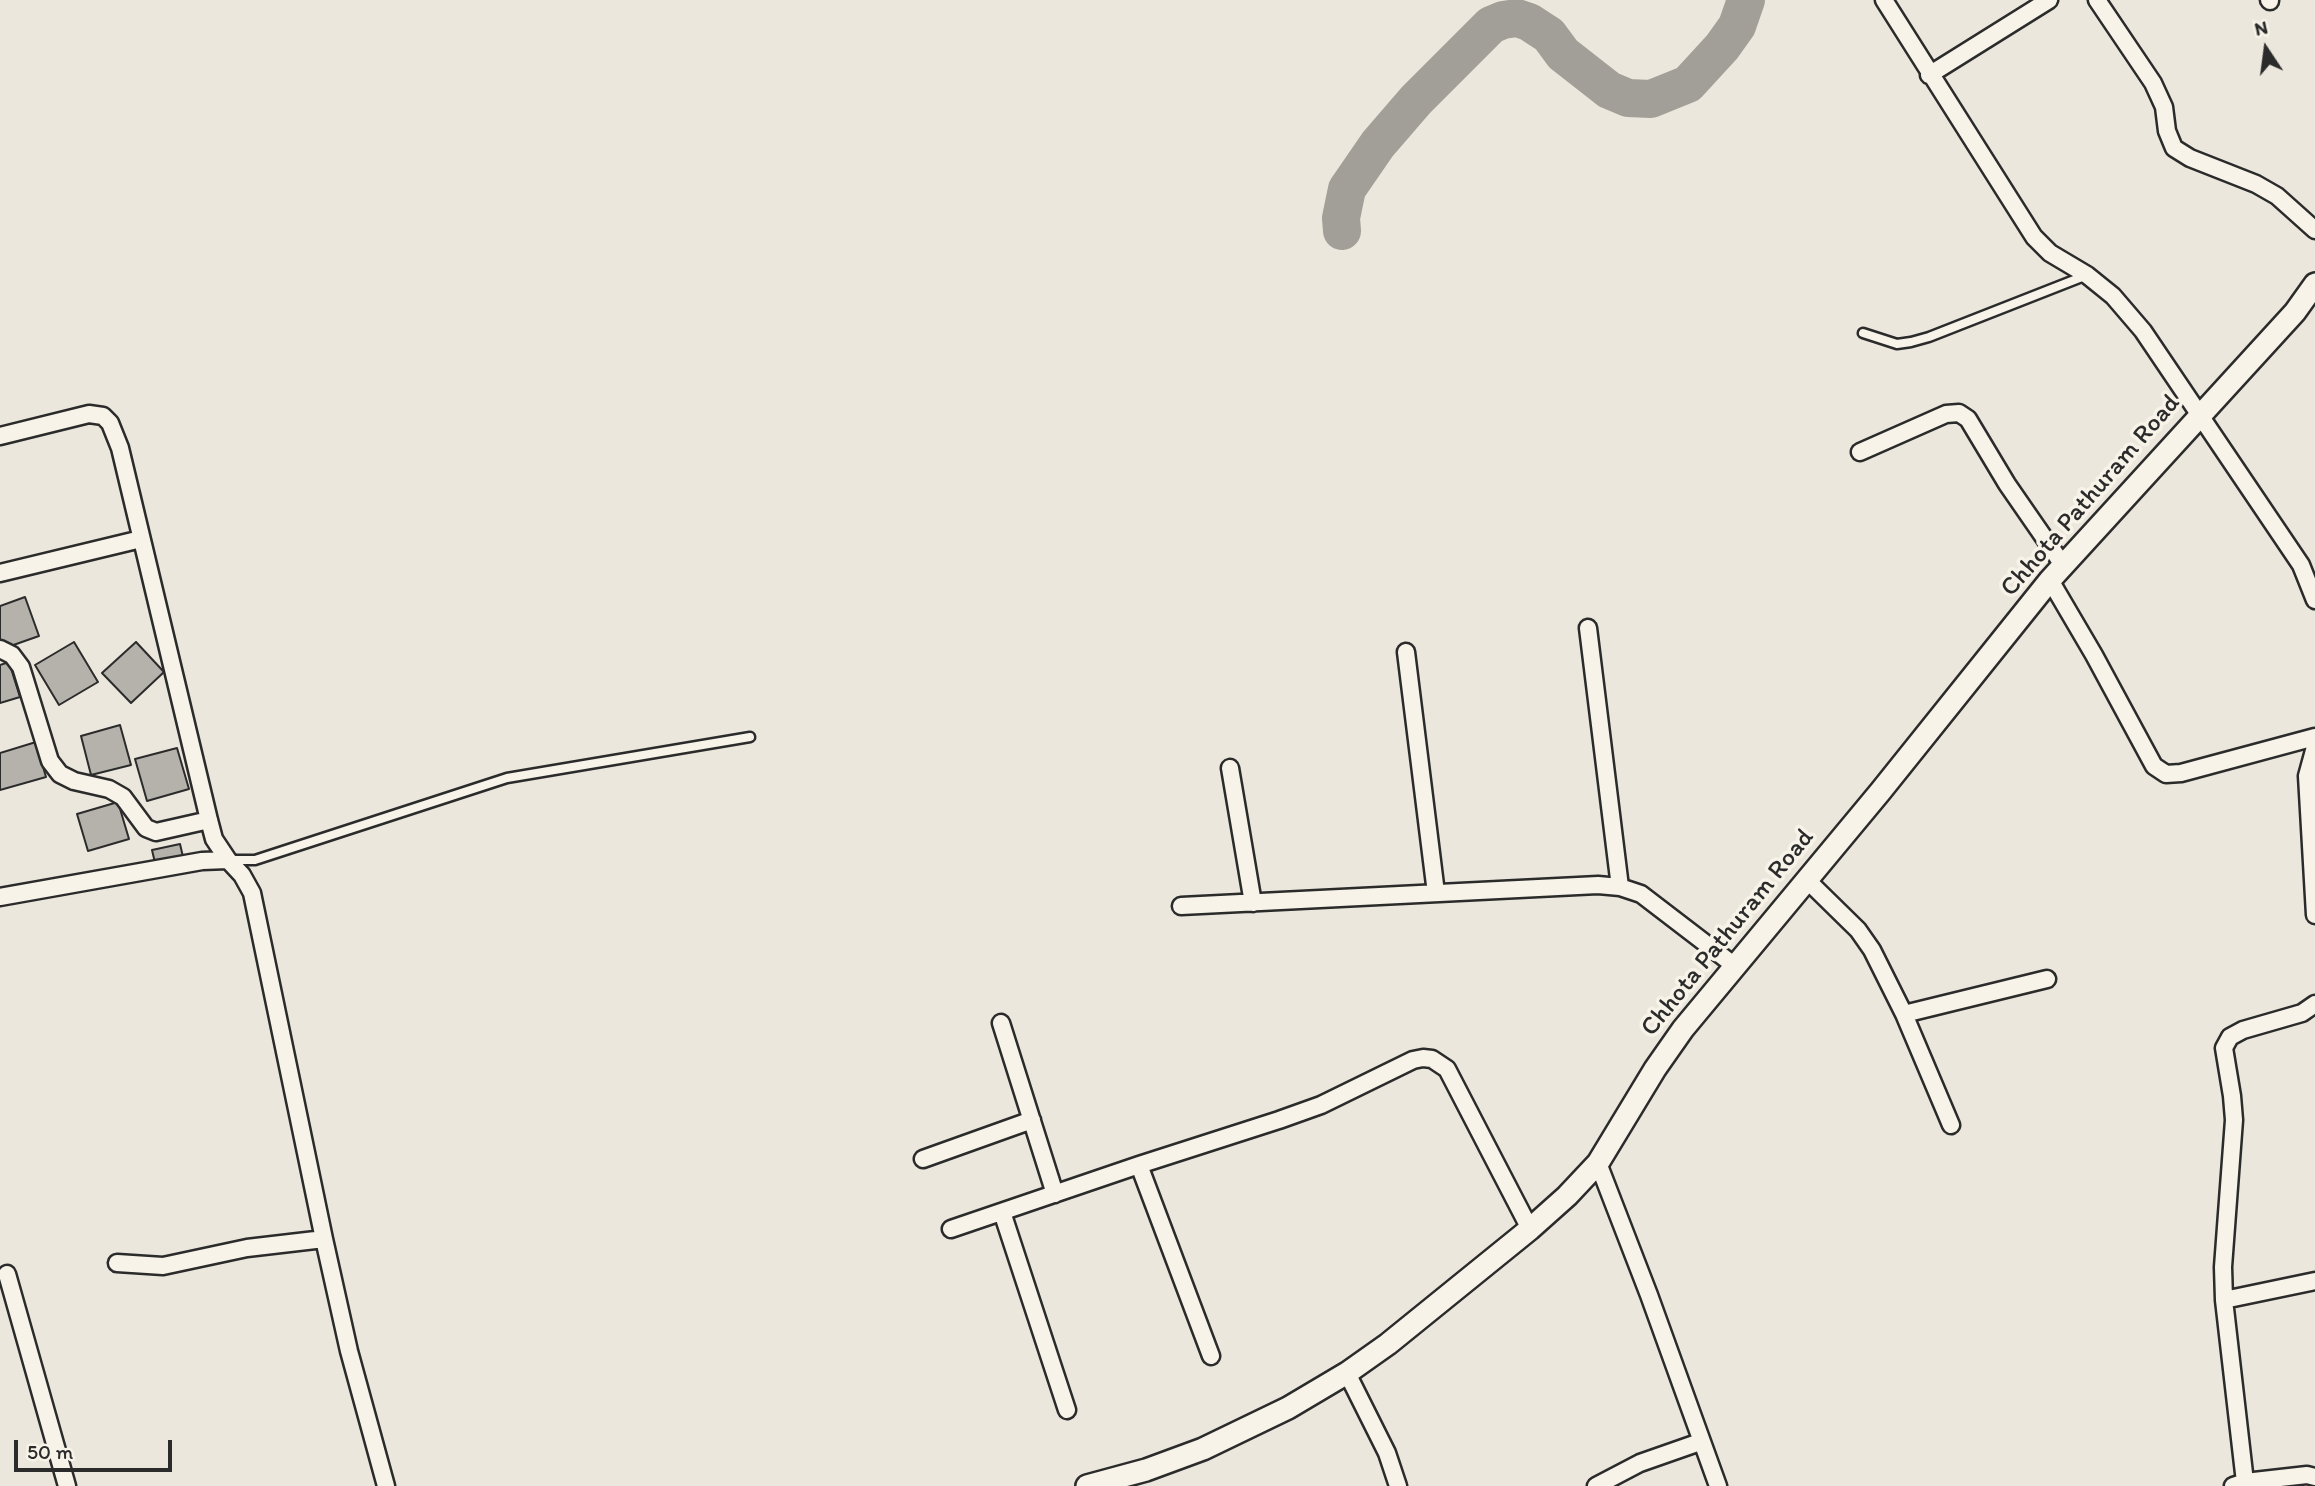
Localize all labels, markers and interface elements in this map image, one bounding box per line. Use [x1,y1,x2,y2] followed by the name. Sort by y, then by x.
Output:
[2231,14,2301,84] north arrow
[2252,15,2270,41] text: N
[1995,388,2187,604] street label: Chhota Pathuram Road
[1635,823,1821,1043] street label: Chhota Pathuram Road
[18,1426,175,1470] scale bar
[27,1439,73,1464] text: 50 m

